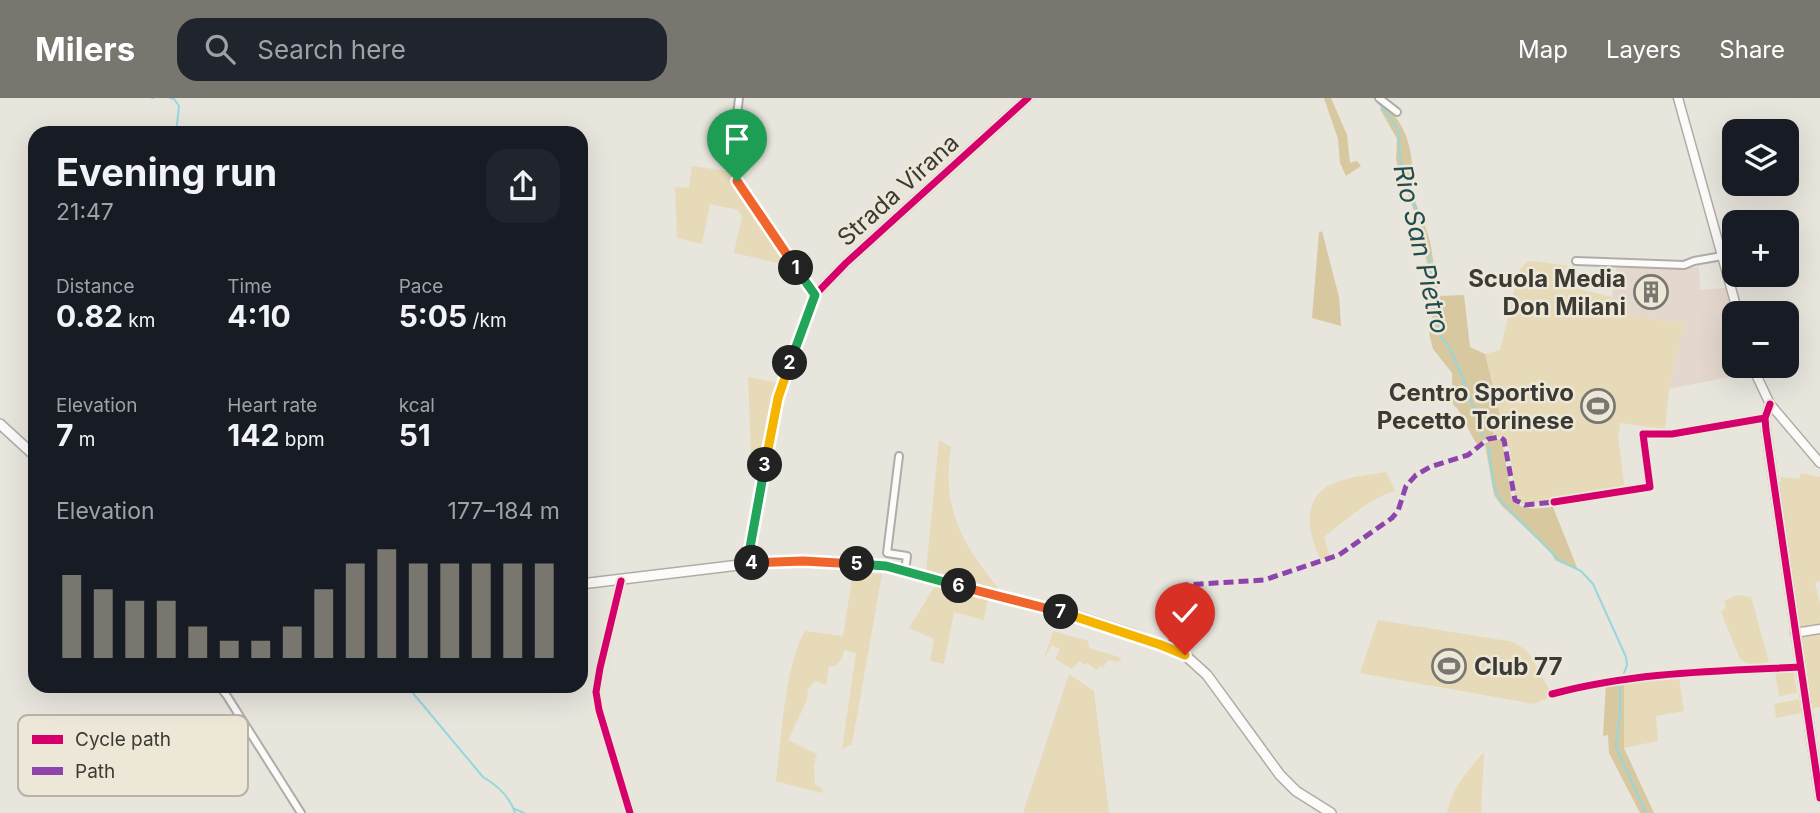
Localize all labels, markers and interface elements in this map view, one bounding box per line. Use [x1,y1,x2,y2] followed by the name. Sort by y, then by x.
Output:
[177,18,667,81] search box
[35,29,135,69] text: Milers
[201,30,239,68] icon: search
[257,34,406,65] text: Search here
[1518,35,1568,64] text: Map
[1606,35,1681,64] text: Layers
[1719,35,1785,64] text: Share
[707,109,767,181] pin
[1722,119,1799,378] map controls
[1722,119,1799,196] button: layers
[718,120,756,158] icon: arrive
[831,128,965,252] street label: Strada Virana
[56,149,277,195] text: Evening run
[486,149,560,223] button: share
[1387,161,1457,337] water label: Rio San Pietro
[56,198,114,226] text: 21:47
[1722,210,1799,287] button: +
[778,250,814,286] pin: 1
[791,256,800,279] text: 1
[1468,264,1626,321] place label: Scuola Media Don Milani
[1632,273,1670,311] building icon: Scuola Media Don Milani
[56,275,134,298] text: Distance
[227,275,272,298] text: Time
[399,275,443,298] text: Pace
[56,298,123,334] text: 0.82
[227,298,291,334] text: 4:10
[399,298,467,334] text: 5:05
[1722,301,1799,378] button: −
[123,309,155,332] text: km
[467,309,507,332] text: /km
[772,345,808,380] pin: 2
[784,351,795,374] text: 2
[1377,378,1574,435] place label: Centro Sportivo Pecetto Torinese
[1579,387,1617,425] sports icon: Centro Sportivo Pecetto Torinese
[56,394,137,417] text: Elevation
[227,394,317,417] text: Heart rate
[399,394,435,417] text: kcal
[56,417,73,453] text: 7
[227,417,279,453] text: 142
[399,417,431,453] text: 51
[73,428,95,451] text: m
[279,428,325,451] text: bpm
[748,448,782,482] pin: 3
[758,453,771,476] text: 3
[56,497,155,525] text: Elevation
[448,497,560,525] text: 177–184 m
[734,546,770,580] pin: 4
[840,546,874,582] pin: 5
[745,551,758,574] text: 4
[850,552,863,575] text: 5
[942,568,976,603] pin: 6
[952,574,965,597] text: 6
[1155,583,1215,655] pin
[1044,594,1078,630] pin: 7
[1166,594,1204,632] icon: check
[1055,600,1066,623] text: 7
[1430,647,1468,685] sports icon: Club 77
[1474,652,1562,681] place label: Club 77
[18,715,248,796] legend
[75,728,171,751] text: Cycle path
[75,760,115,783] text: Path

